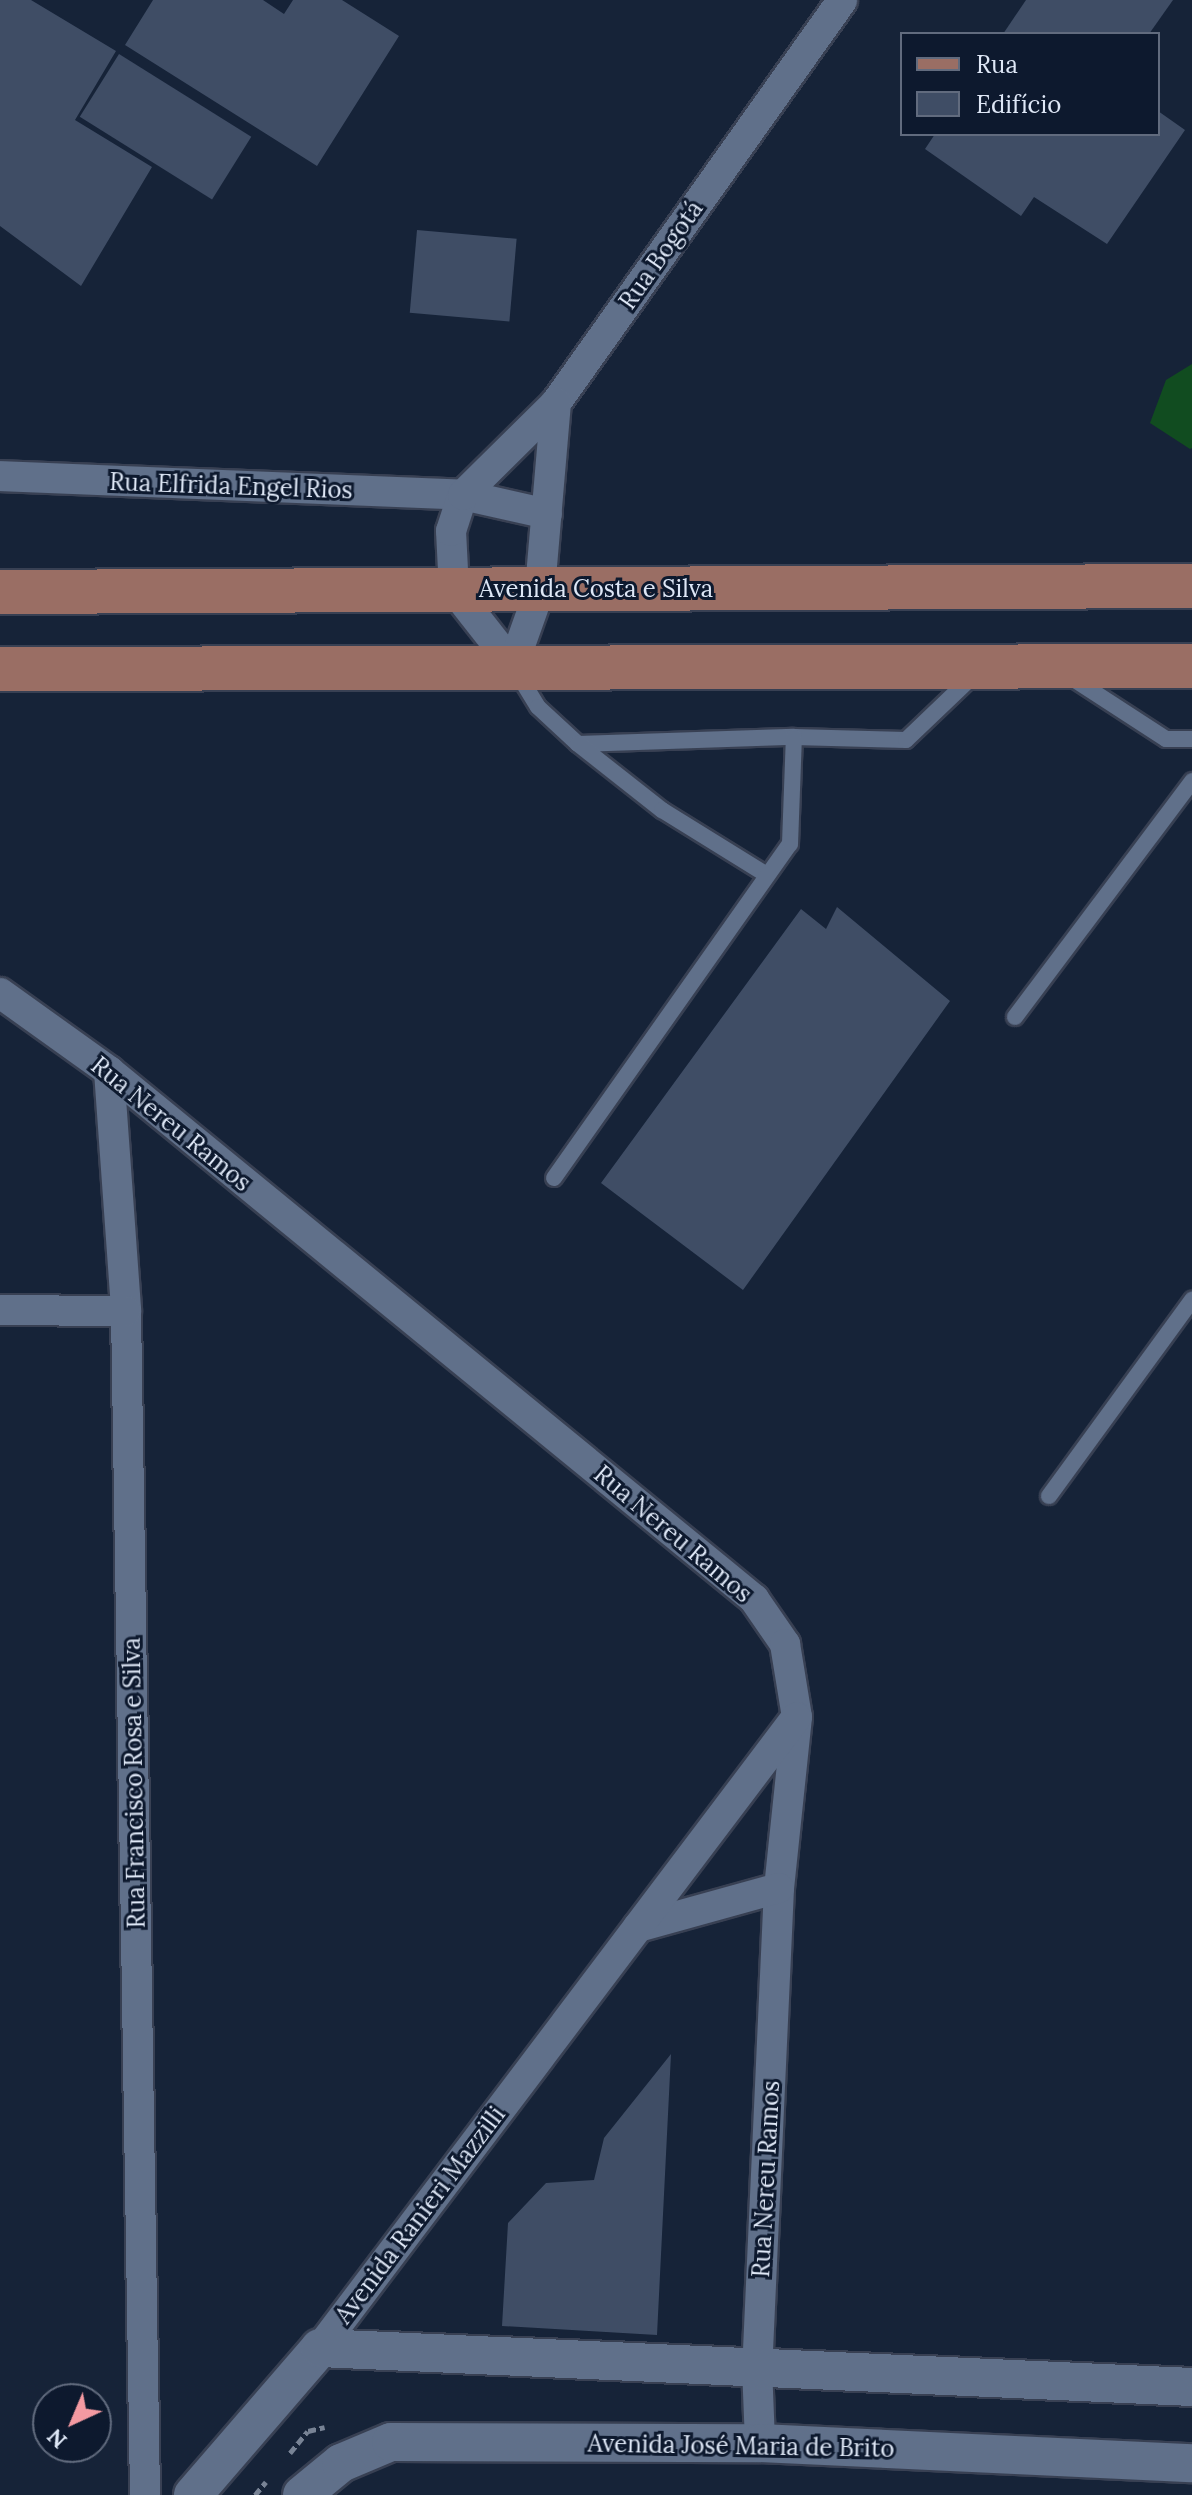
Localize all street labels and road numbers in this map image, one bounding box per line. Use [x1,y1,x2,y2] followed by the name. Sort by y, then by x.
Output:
[613,195,709,315] street label: Rua Bogotá
[109,467,353,505] street label: Rua Elfrida Engel Rios
[479,575,713,603] street label: Avenida Costa e Silva
[85,1051,257,1197] street label: Rua Nereu Ramos
[588,1460,758,1608] street label: Rua Nereu Ramos
[117,1637,151,1929] street label: Rua Francisco Rosa e Silva
[746,2080,786,2278] street label: Rua Nereu Ramos
[329,2101,511,2329] street label: Avenida Ranieri Mazzilli
[587,2429,895,2463] street label: Avenida José Maria de Brito

